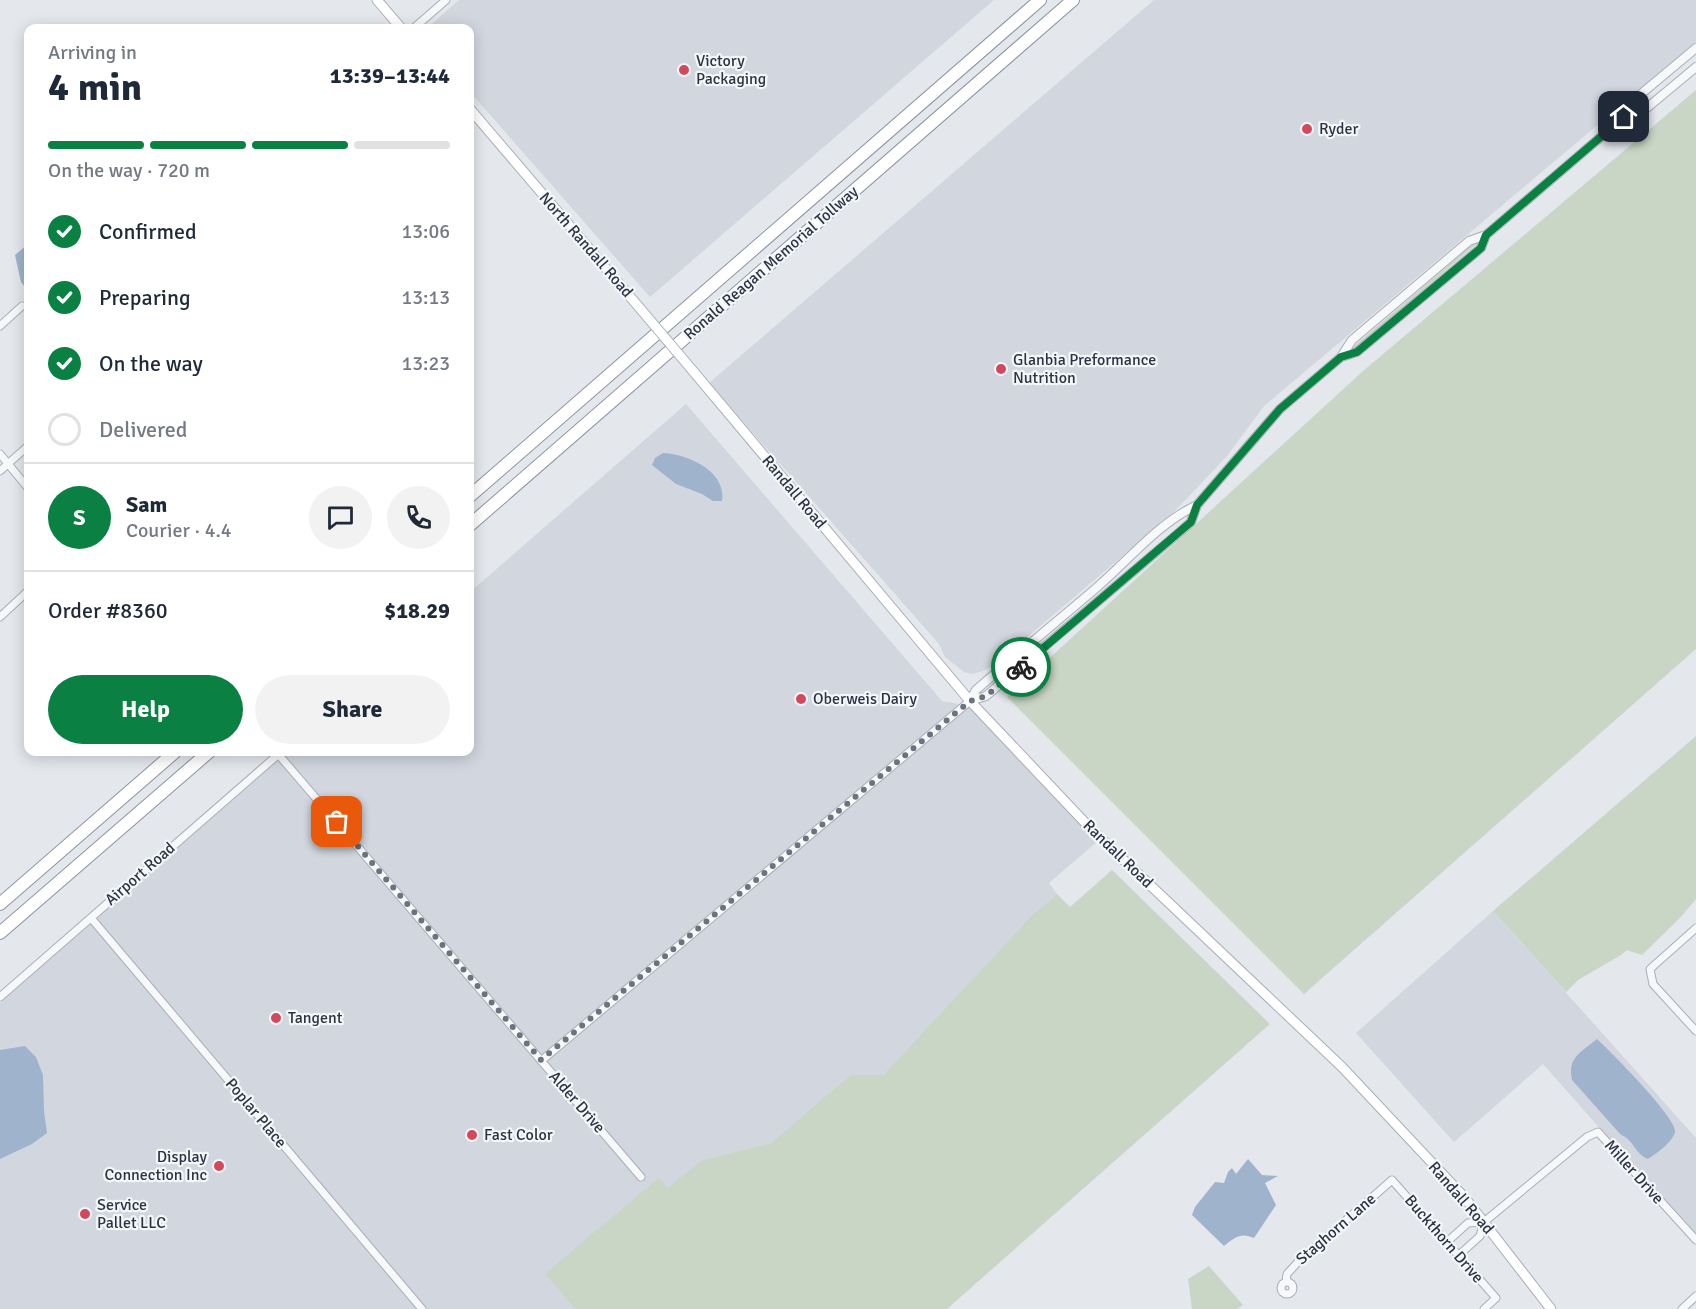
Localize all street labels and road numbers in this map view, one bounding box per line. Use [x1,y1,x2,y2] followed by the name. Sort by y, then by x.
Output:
[680,181,863,344] street label: Ronald Reagan Memorial Tollway
[535,188,637,302] street label: North Randall Road
[757,451,831,533] street label: Randall Road
[1079,816,1157,892] street label: Randall Road
[101,838,179,910] street label: Airport Road
[545,1067,609,1137] street label: Alder Drive
[221,1074,291,1152] street label: Poplar Place
[1600,1136,1668,1208] street label: Miller Drive
[1424,1158,1498,1238] street label: Randall Road
[1292,1189,1380,1269] street label: Staghorn Lane
[1400,1191,1488,1287] street label: Buckthorn Drive

